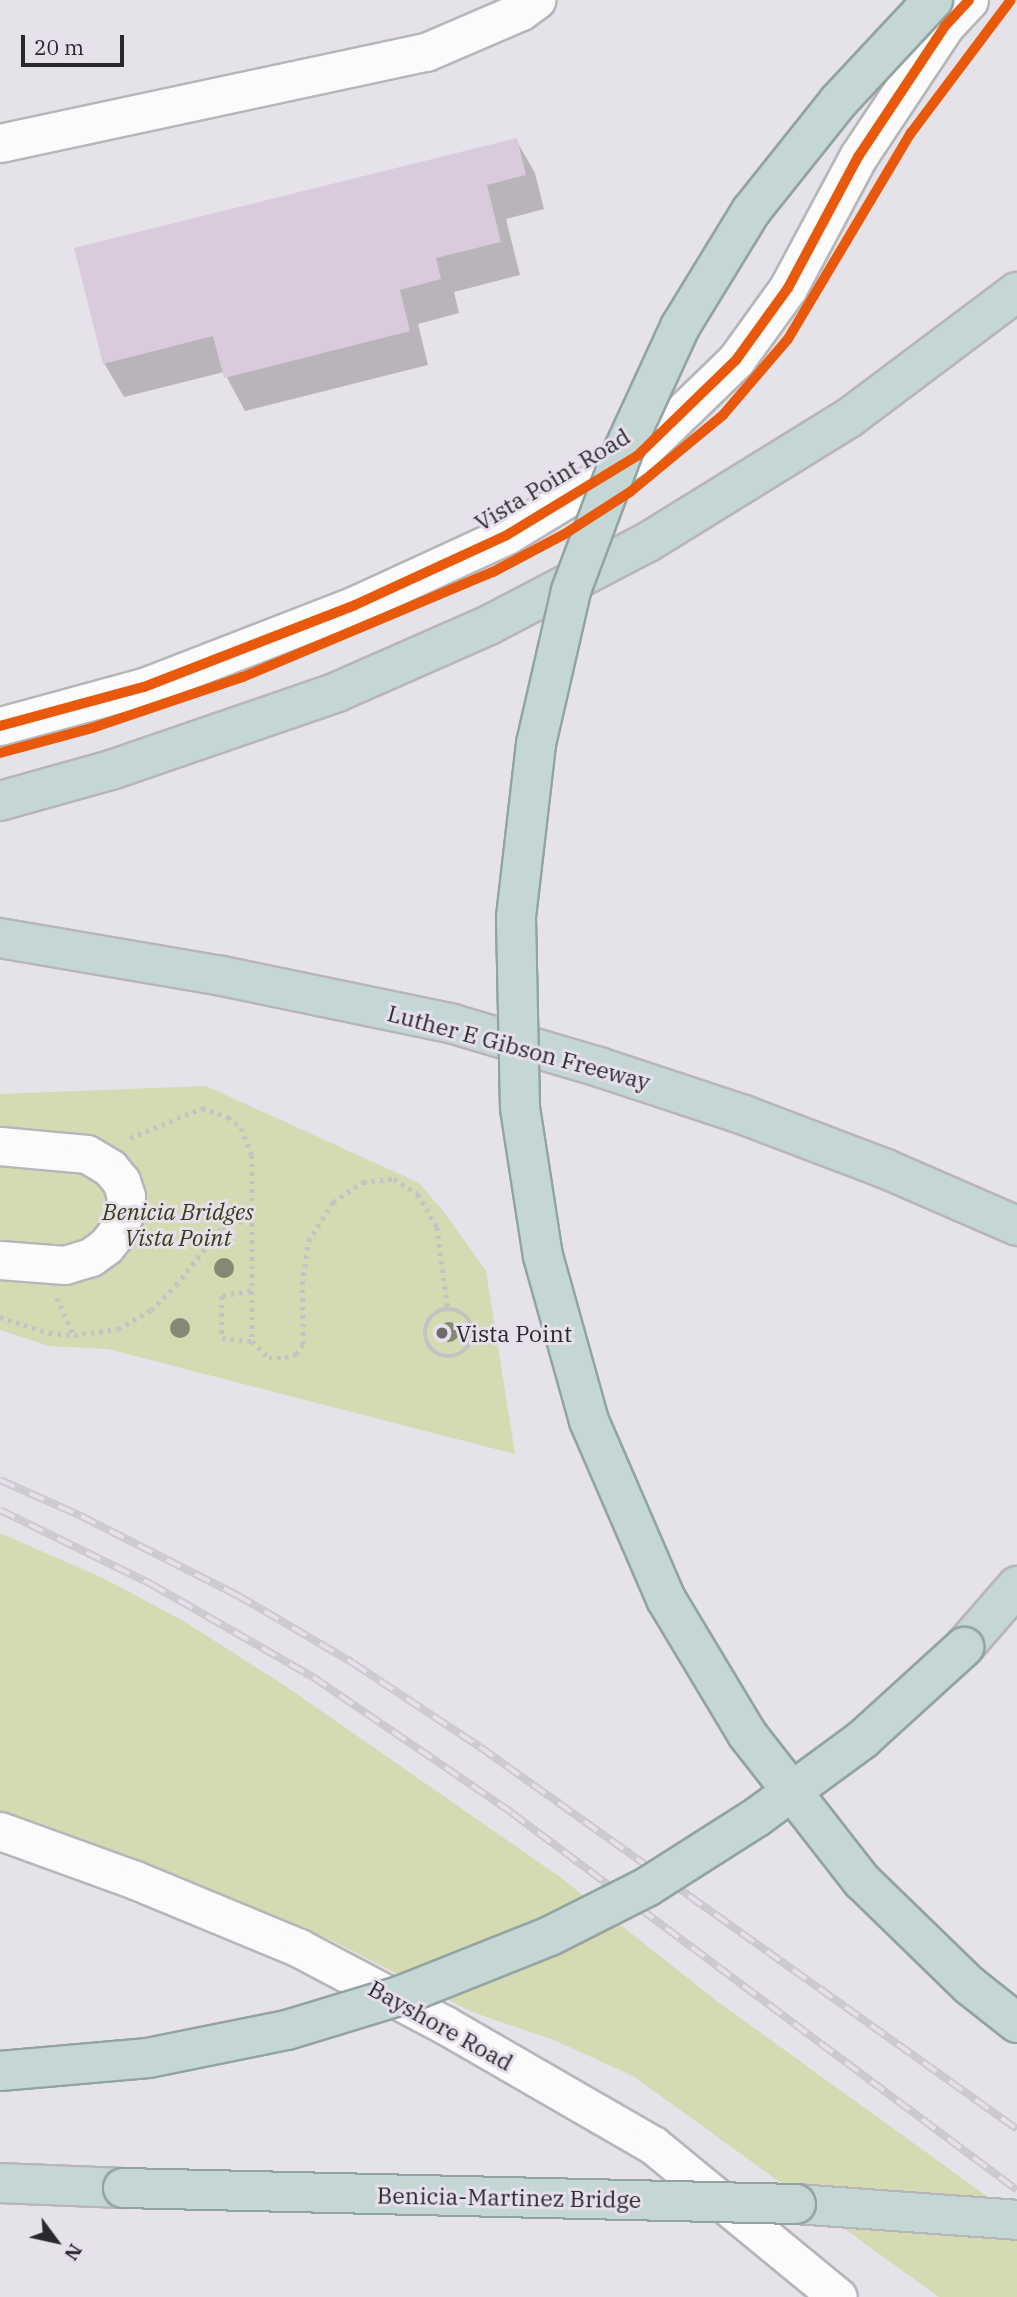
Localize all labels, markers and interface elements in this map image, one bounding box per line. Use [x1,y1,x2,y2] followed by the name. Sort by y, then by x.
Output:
[24,21,128,65] scale bar
[34,33,84,61] text: 20 m
[469,422,635,536] street label: Vista Point Road
[385,999,653,1095] street label: Luther E Gibson Freeway
[102,1197,254,1251] park label: Benicia Bridges Vista Point
[456,1319,572,1347] place label: Vista Point
[434,1325,450,1341] marker: Vista Point
[364,1974,518,2076] street label: Bayshore Road
[377,2181,641,2213] street label: Benicia-Martinez Bridge
[21,2206,91,2276] north arrow
[59,2240,88,2265] text: N

